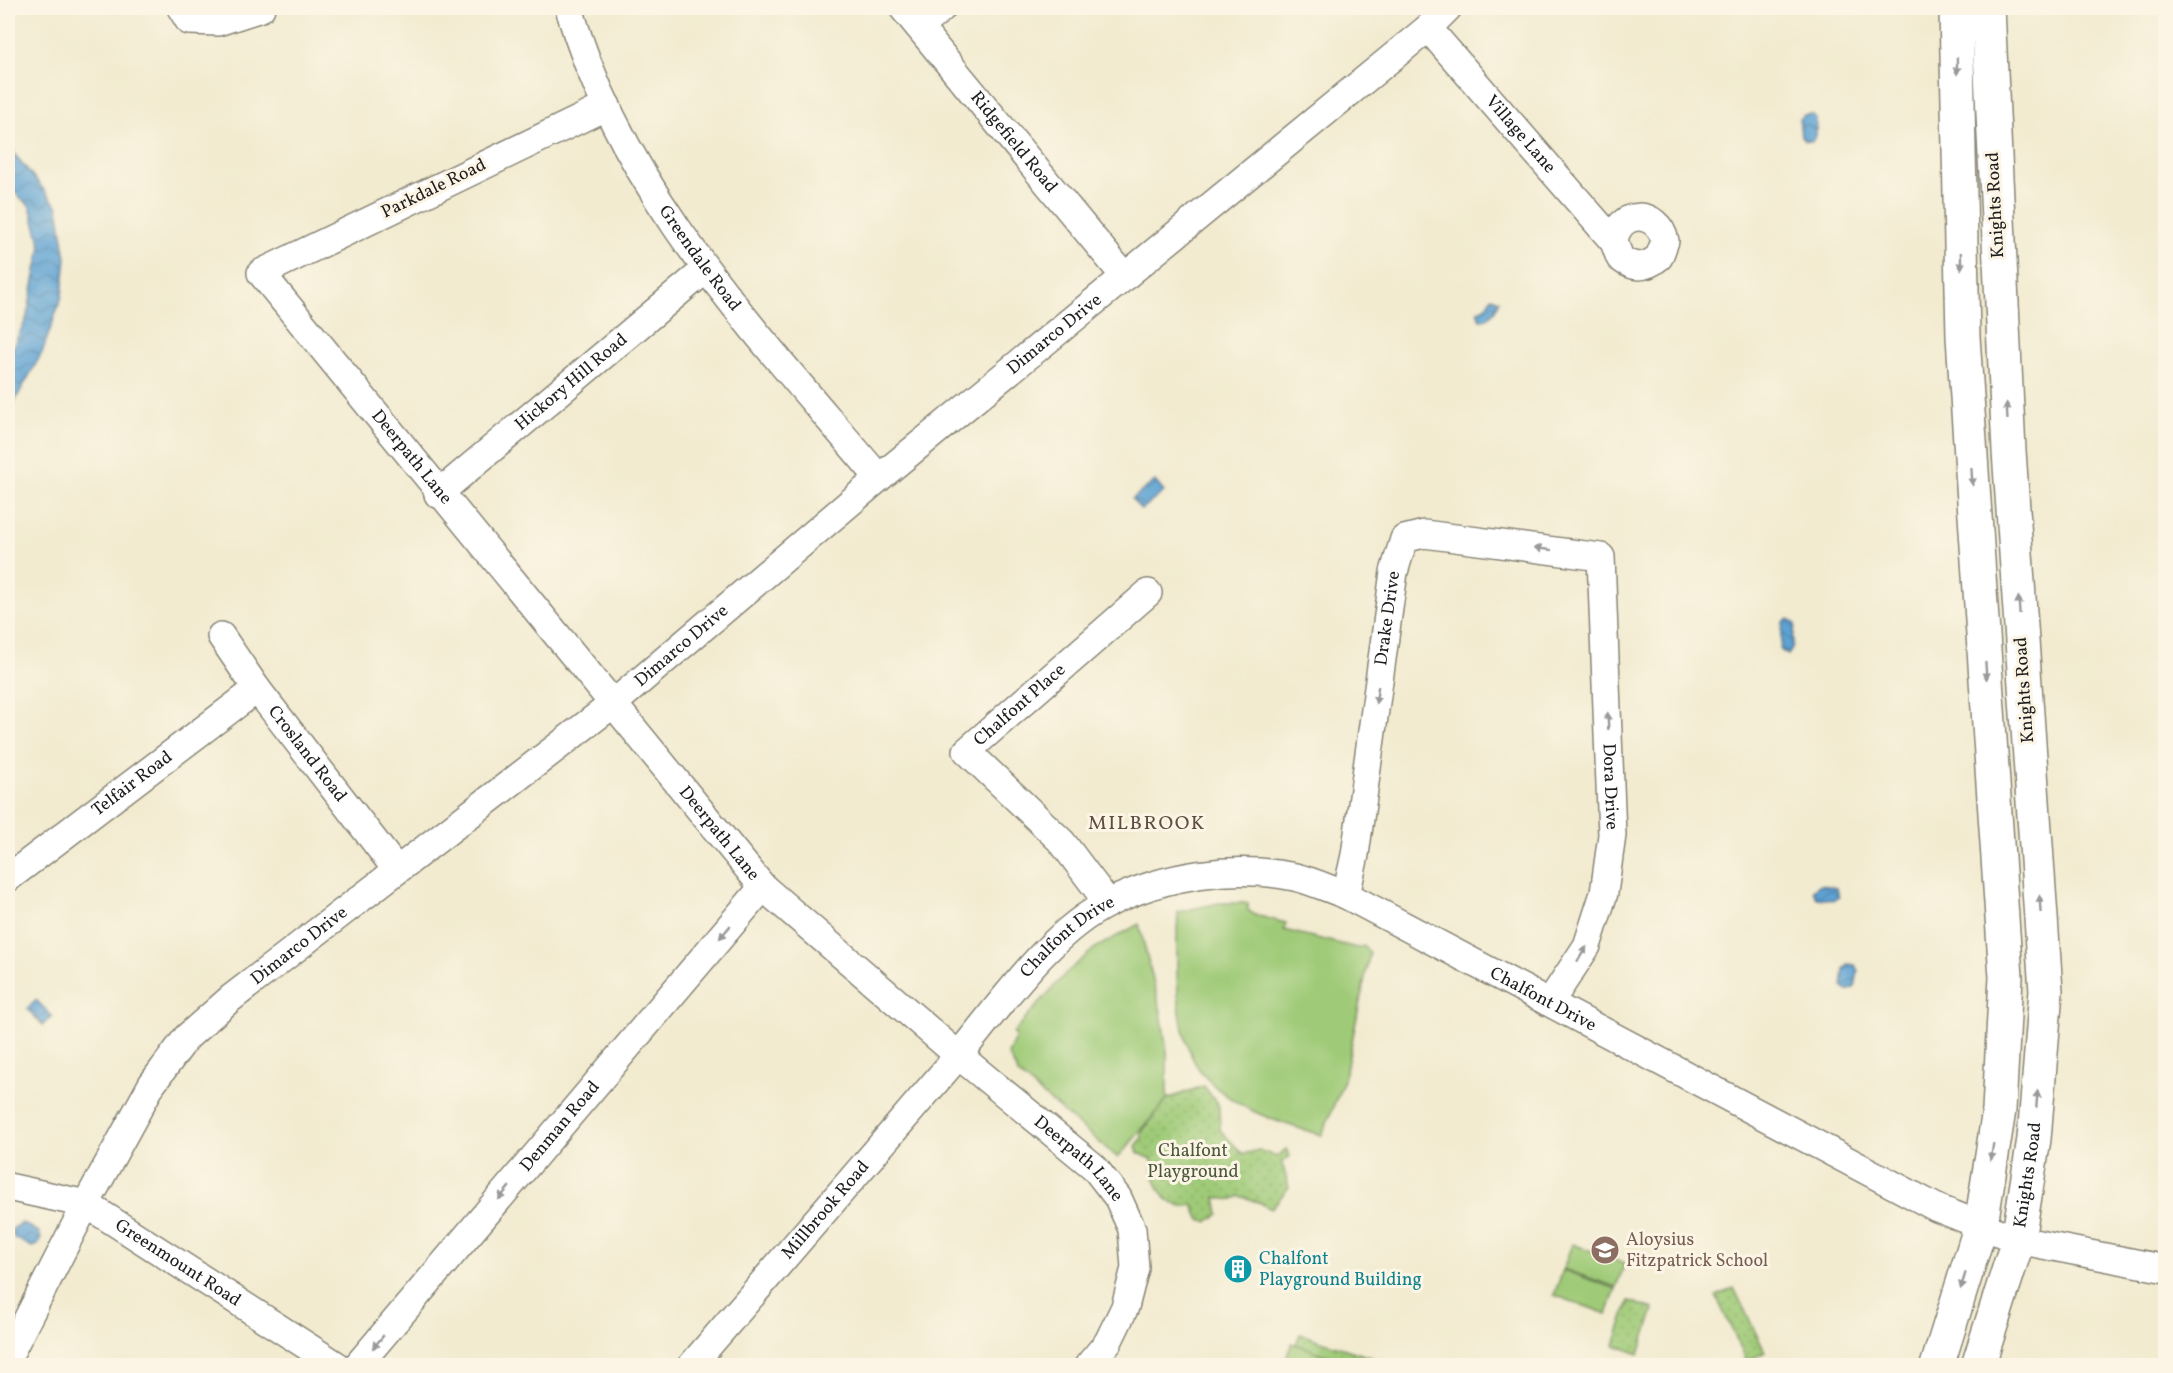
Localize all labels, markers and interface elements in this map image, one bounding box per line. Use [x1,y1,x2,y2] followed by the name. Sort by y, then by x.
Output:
[1953,56,1962,75] one-way arrow
[964,86,1063,198] street label: Ridgefield Road
[1479,90,1562,179] street label: Village Lane
[1981,151,2011,259] street label: Knights Road
[377,153,491,225] street label: Parkdale Road
[653,200,747,317] street label: Greendale Road
[1957,251,1966,270] one-way arrow
[1002,288,1107,381] street label: Dimarco Drive
[510,328,633,437] street label: Hickory Hill Road
[2002,401,2011,420] one-way arrow
[365,404,458,510] street label: Deerpath Lane
[1968,467,1977,486] one-way arrow
[1534,545,1553,554] one-way arrow
[1369,569,1407,667] street label: Drake Drive
[2014,596,2024,615] one-way arrow
[629,599,734,693] street label: Dimarco Drive
[2009,636,2041,744] street label: Knights Road
[968,658,1071,752] street label: Chalfont Place
[1981,662,1991,681] one-way arrow
[1372,686,1382,705] one-way arrow
[262,700,352,807] street label: Crosland Road
[1603,712,1612,731] one-way arrow
[1596,743,1624,830] street label: Dora Drive
[87,745,178,823] street label: Telfair Road
[673,781,765,886] street label: Deerpath Lane
[1088,810,1206,838] district label: MILBROOK
[1014,890,1119,983] street label: Chalfont Drive
[2035,895,2045,914] one-way arrow
[246,900,353,991] street label: Dimarco Drive
[719,924,732,939] one-way arrow
[1576,946,1588,962] one-way arrow
[1485,961,1601,1038] street label: Chalfont Drive
[514,1076,606,1177] street label: Denman Road
[2033,1089,2042,1108] one-way arrow
[1028,1110,1129,1207] street label: Deerpath Lane
[2008,1121,2048,1230] street label: Knights Road
[1147,1139,1239,1185] park label: Chalfont Playground
[1987,1142,1996,1161] one-way arrow
[776,1155,875,1265] street label: Millbrook Road
[498,1185,511,1200] one-way arrow
[110,1213,246,1313] street label: Greenmount Road
[1626,1228,1768,1274] place label: Aloysius Fitzpatrick School
[1589,1234,1621,1266] school or university icon: Aloysius Fitzpatrick School
[1259,1247,1422,1293] place label: Chalfont Playground Building
[1222,1253,1254,1285] building icon: Chalfont Playground Building
[1958,1272,1967,1290] one-way arrow
[372,1334,385,1349] one-way arrow

